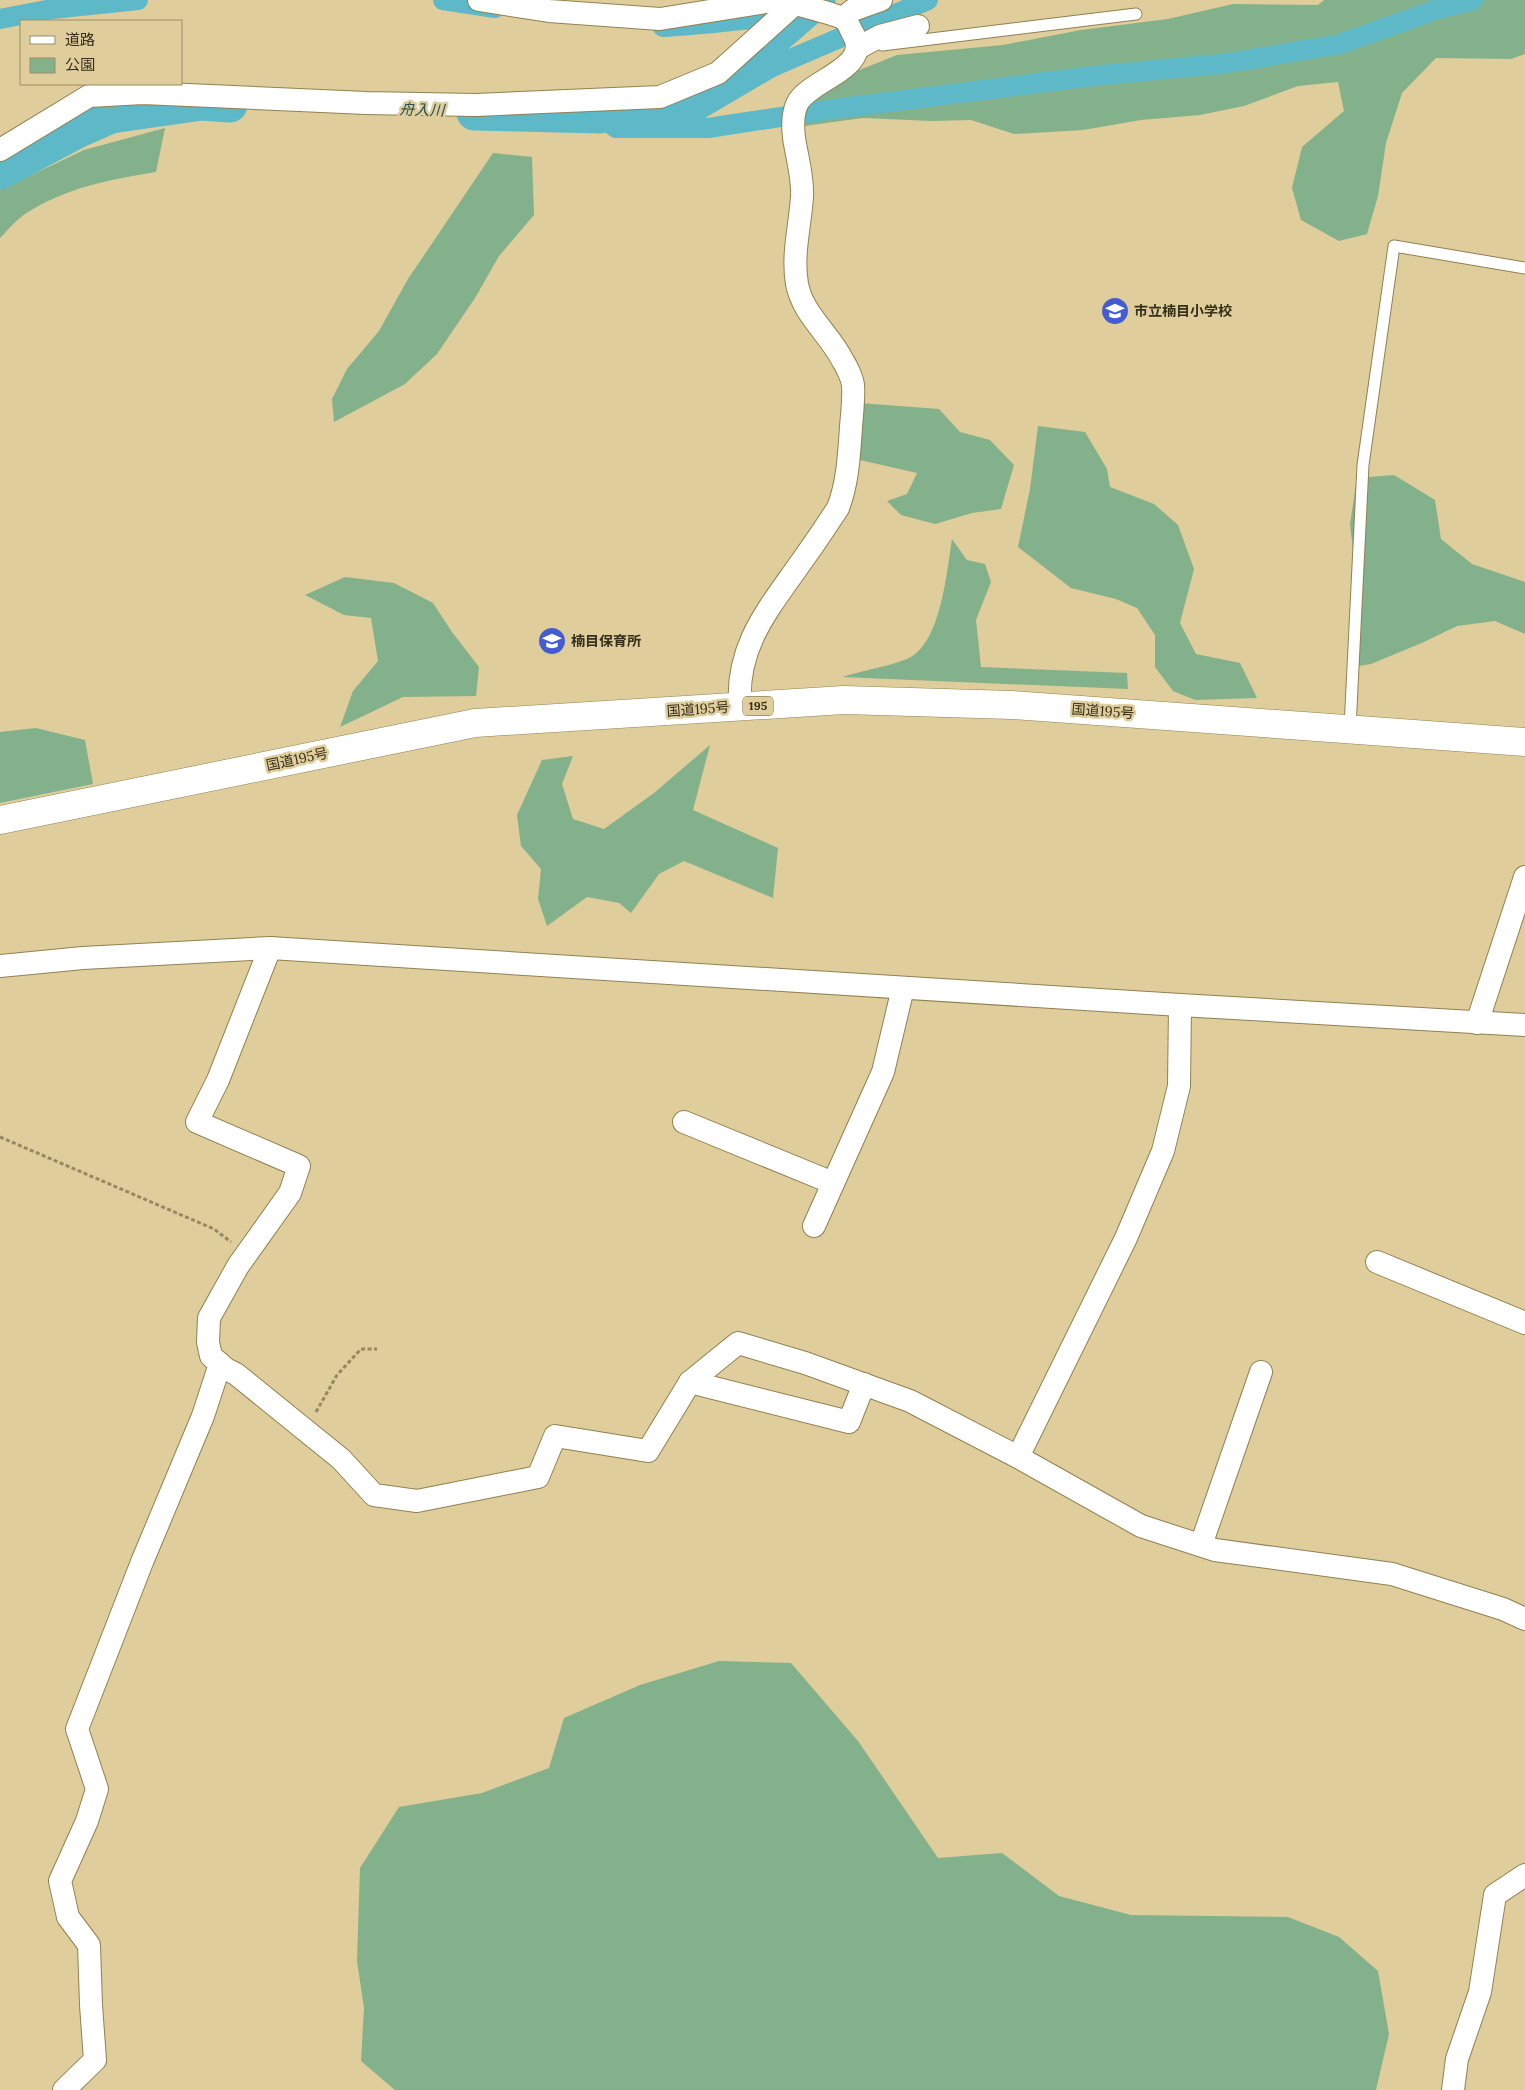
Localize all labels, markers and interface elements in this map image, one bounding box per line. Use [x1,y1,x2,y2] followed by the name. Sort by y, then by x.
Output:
[20,20,182,85] legend
[65,30,95,49] text: 道路
[65,55,95,74] text: 公園
[399,99,447,120] water label: 舟入川
[1100,296,1130,326] school or university icon: 市立楠目小学校
[1134,302,1232,320] place label: 市立楠目小学校
[537,626,567,656] school or university icon: 楠目保育所
[571,632,641,650] place label: 楠目保育所
[743,696,773,716] road number: 195
[666,698,730,720] street label: 国道195号
[1071,700,1135,722] street label: 国道195号
[264,744,330,774] street label: 国道195号

